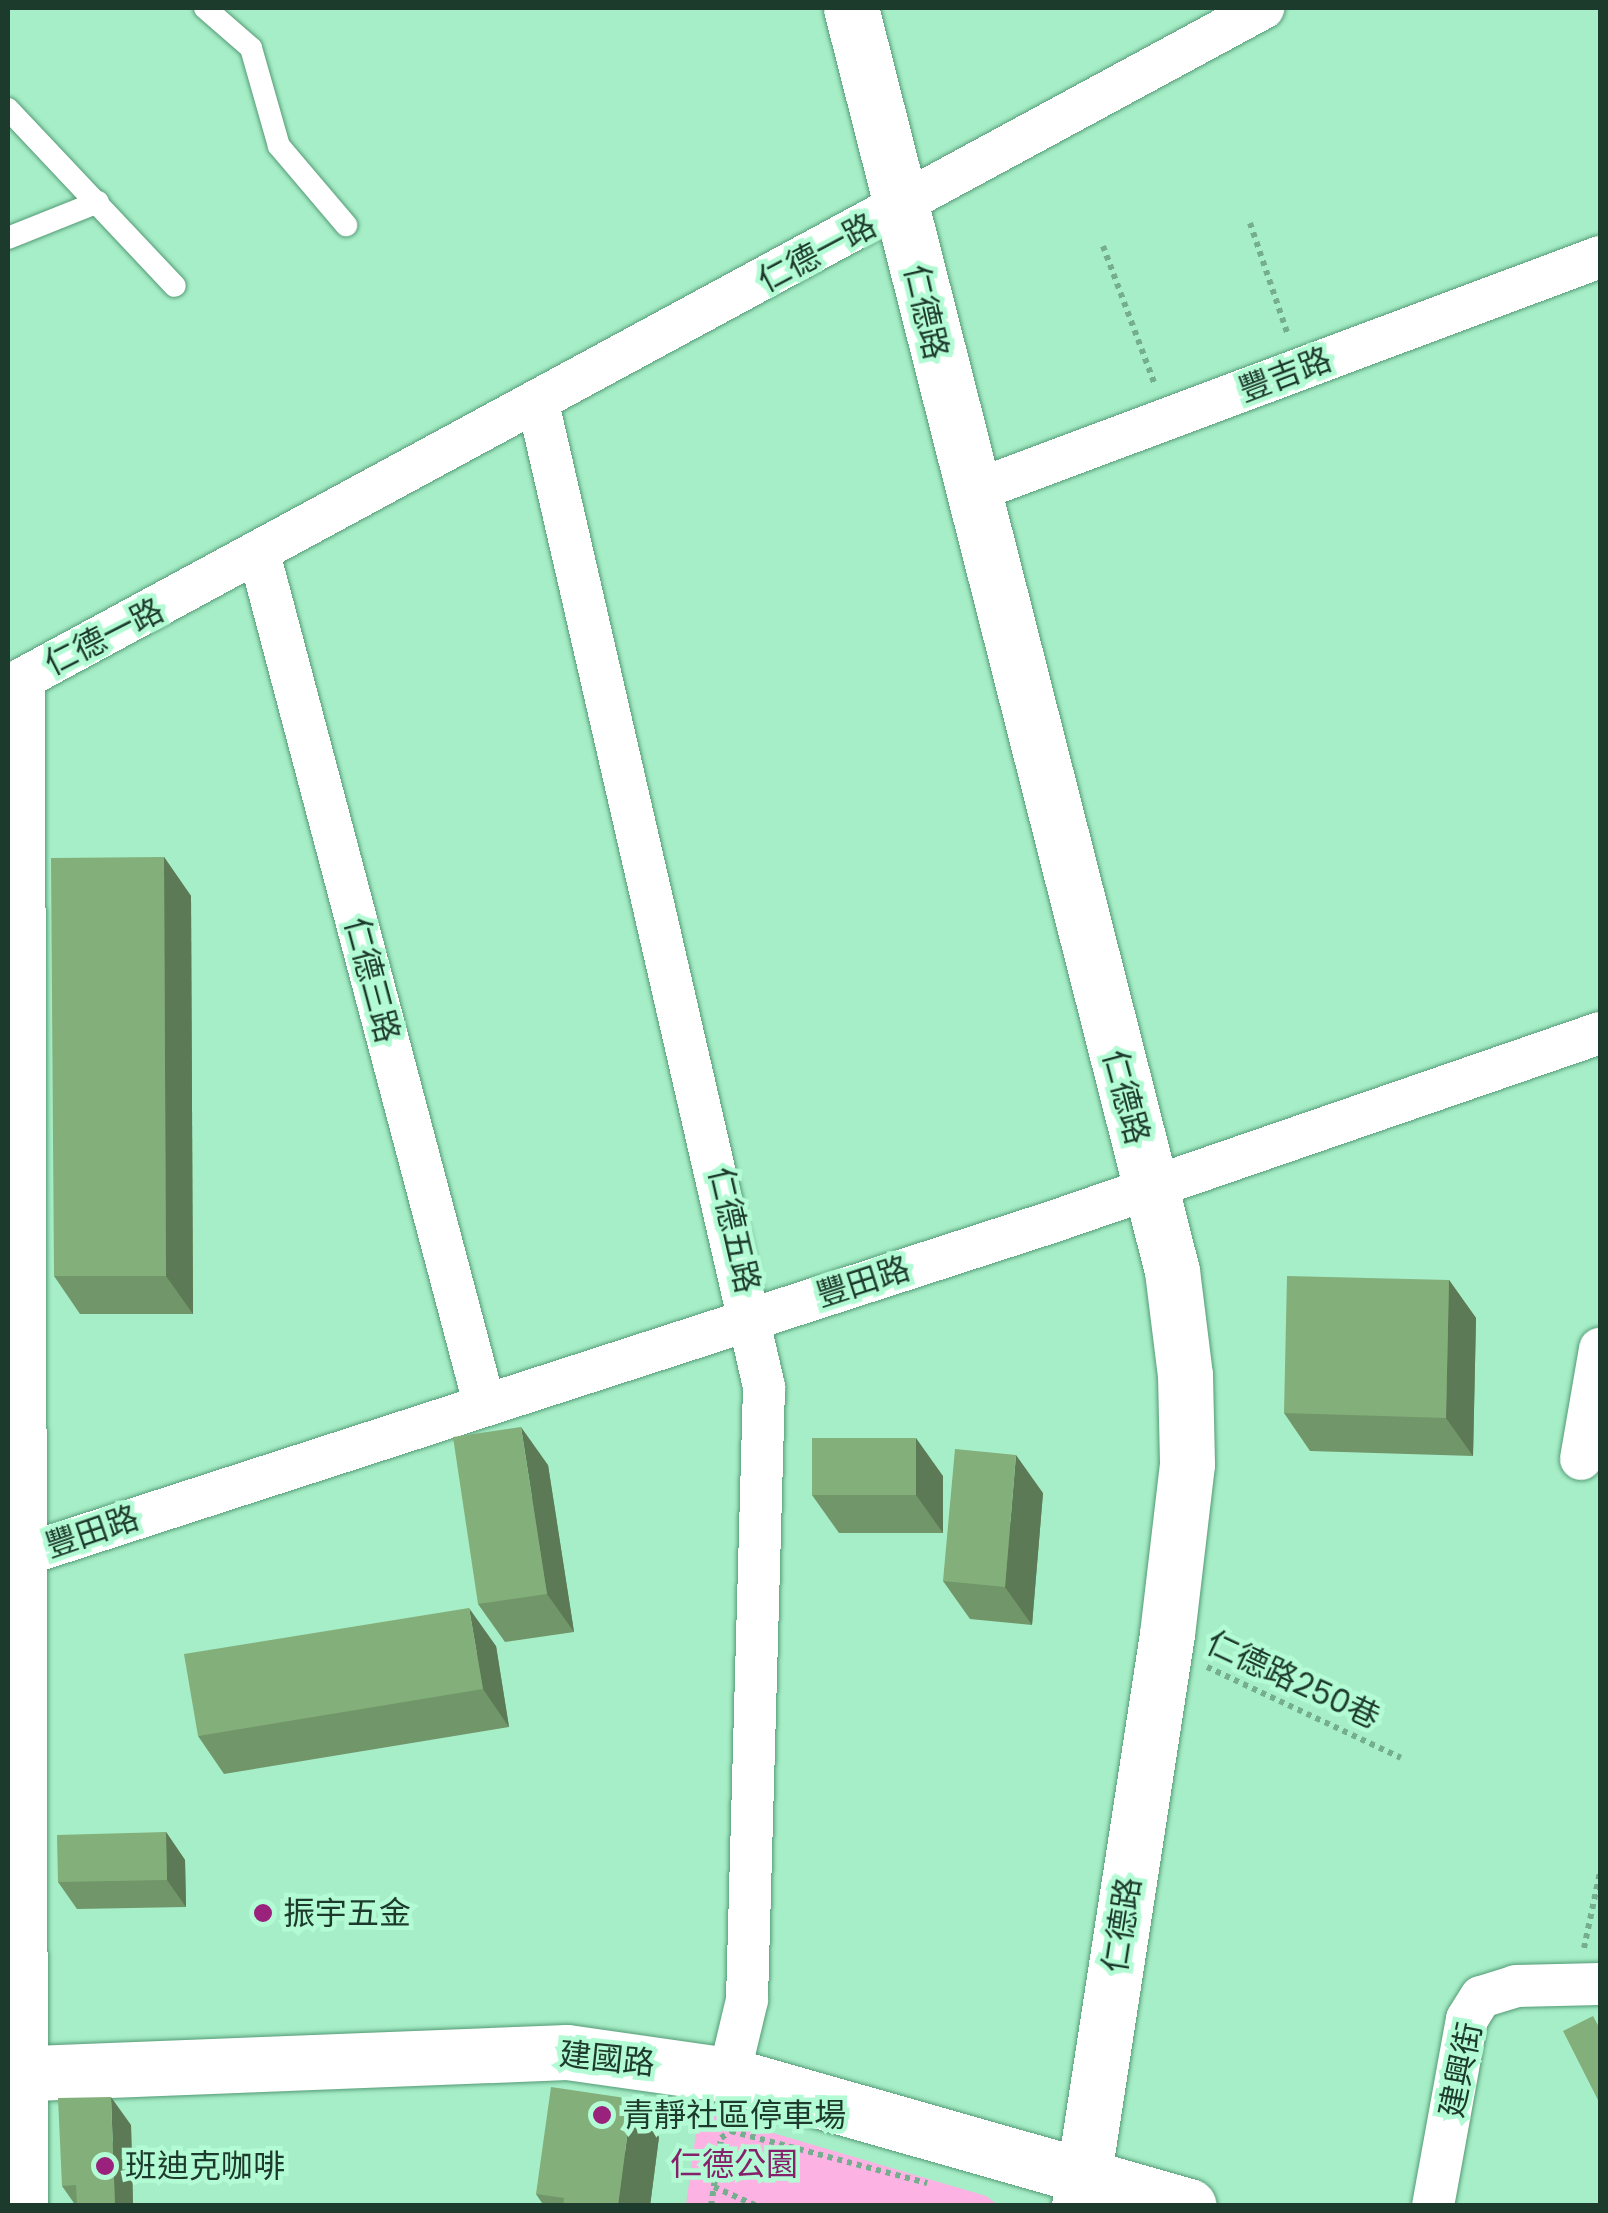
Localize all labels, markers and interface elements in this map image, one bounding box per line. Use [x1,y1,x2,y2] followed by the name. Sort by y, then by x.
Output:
[751,206,883,300] street label: 仁德一路
[896,261,956,363] street label: 仁德路
[1233,340,1337,410] street label: 豐吉路
[38,591,170,683] street label: 仁德一路
[337,913,407,1047] street label: 仁德三路
[1095,1046,1157,1148] street label: 仁德路
[701,1163,767,1297] street label: 仁德五路
[811,1249,915,1315] street label: 豐田路
[40,1498,144,1566] street label: 豐田路
[1200,1623,1386,1737] street label: 仁德路250巷
[1096,1875,1148,1975] street label: 仁德路
[283,1894,411,1932] place label: 振宇五金
[252,1902,274,1924] marker: 振宇五金
[1432,2019,1490,2121] street label: 建興街
[557,2035,657,2083] street label: 建國路
[622,2096,846,2134] place label: 青靜社區停車場
[591,2104,613,2126] marker: 青靜社區停車場
[670,2145,798,2183] park label: 仁德公園
[125,2147,285,2185] place label: 班迪克咖啡
[94,2155,116,2177] marker: 班迪克咖啡

